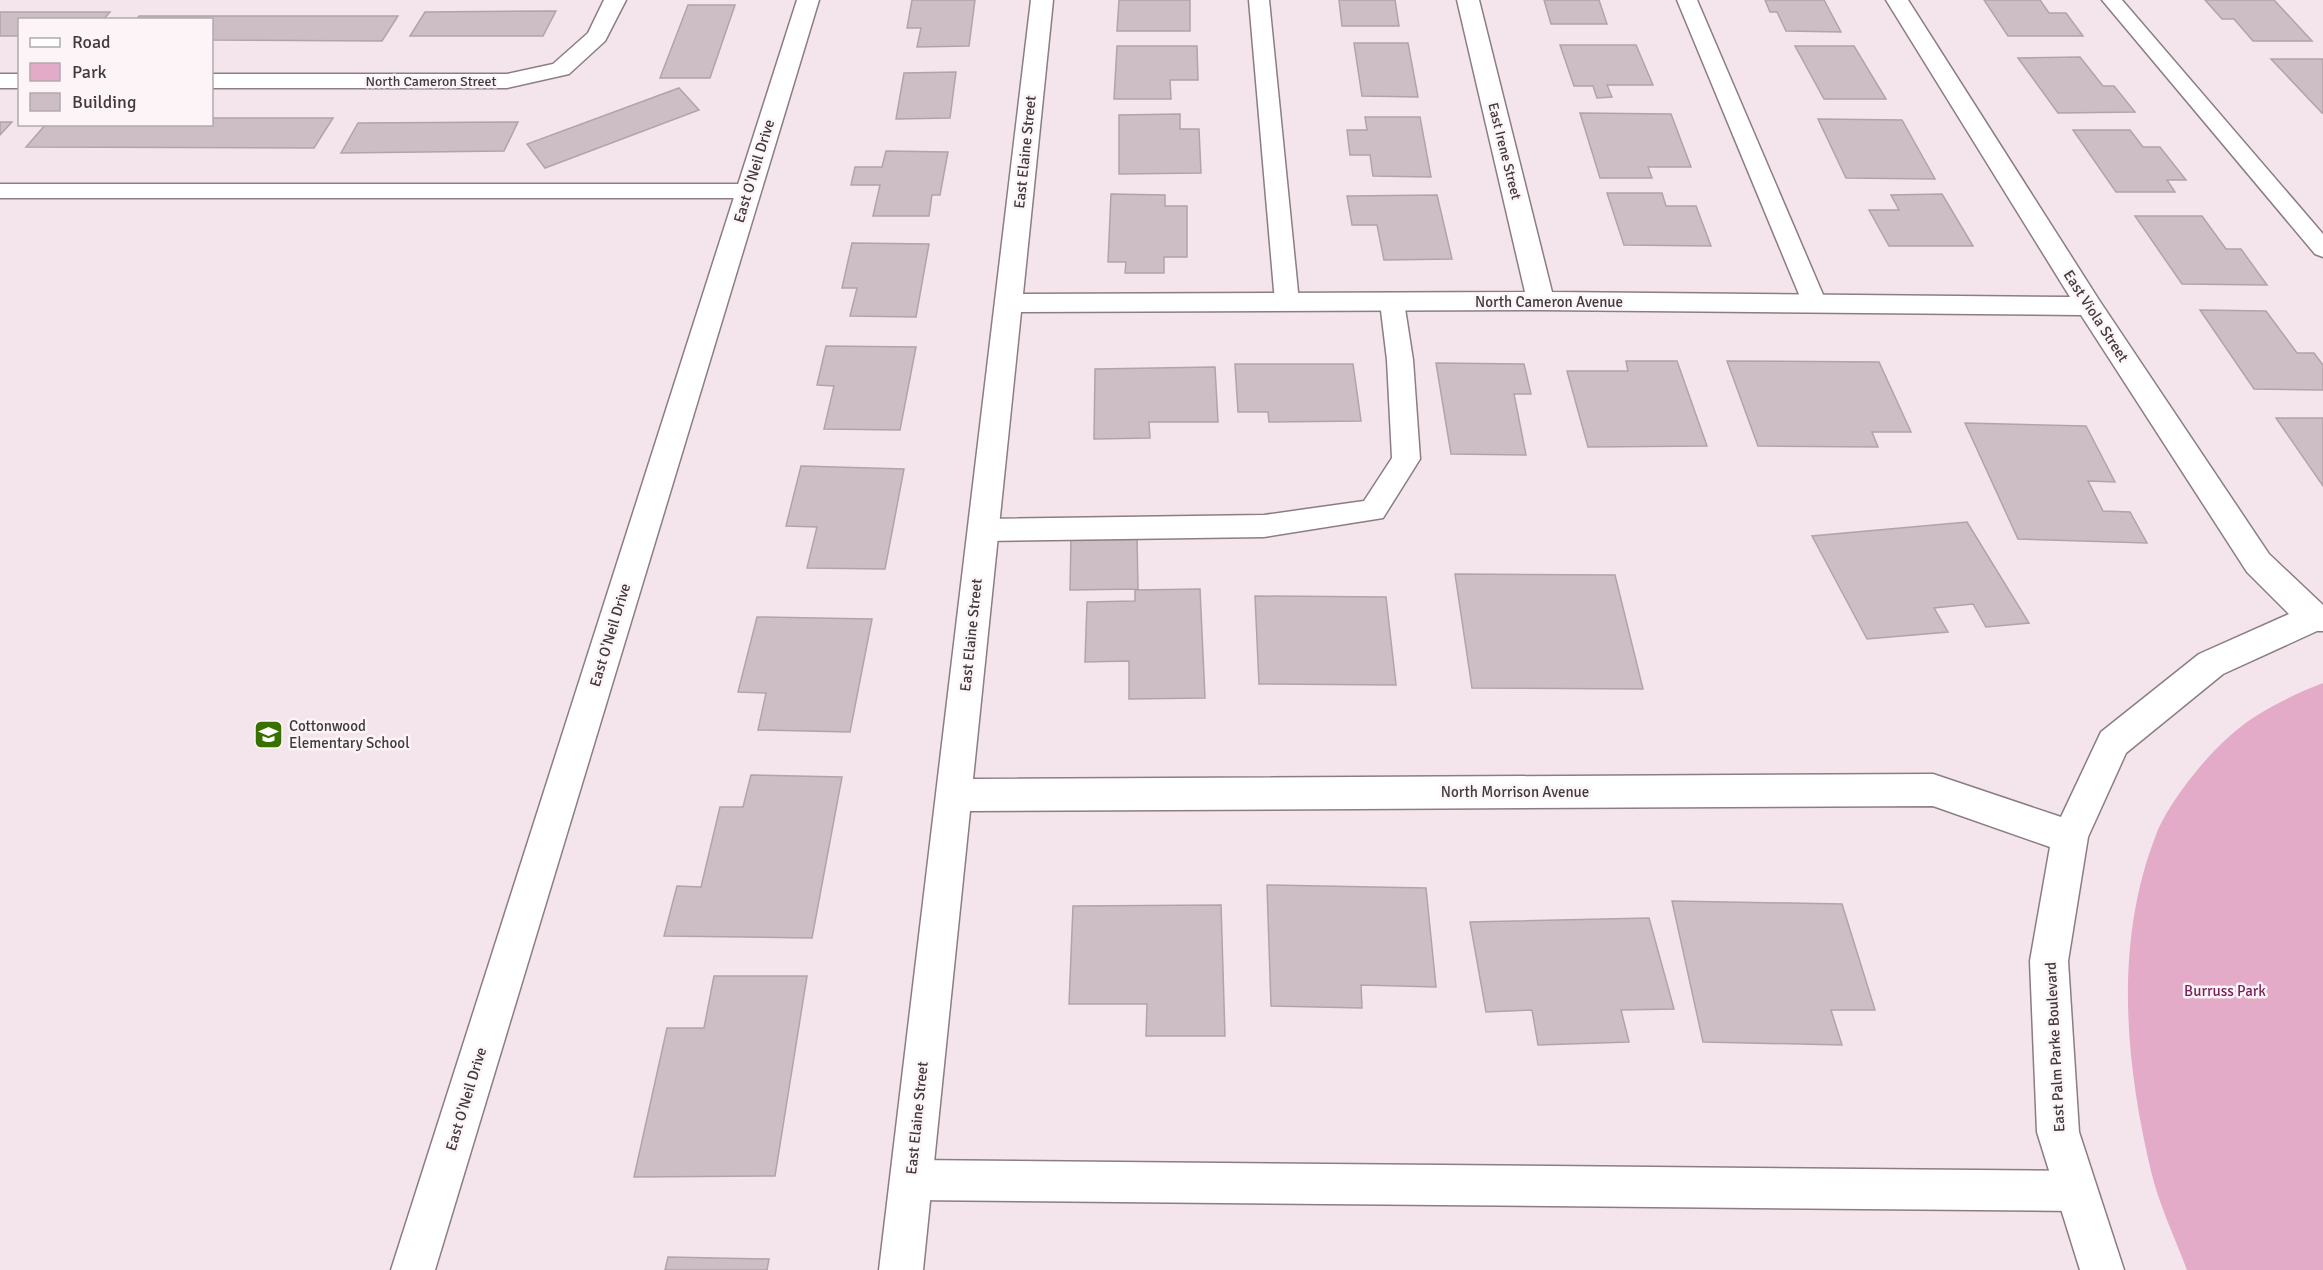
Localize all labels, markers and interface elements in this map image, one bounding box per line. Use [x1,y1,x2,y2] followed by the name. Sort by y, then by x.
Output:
[18,18,213,126] legend
[72,31,111,53] text: Road
[72,61,107,83] text: Park
[366,73,497,90] street label: North Cameron Street
[72,91,136,113] text: Building
[1010,94,1040,210] street label: East Elaine Street
[1484,101,1525,201] street label: East Irene Street
[730,117,778,225] street label: East O'Neil Drive
[2060,267,2132,365] street label: East Viola Street
[1475,293,1623,311] street label: North Cameron Avenue
[956,577,986,693] street label: East Elaine Street
[586,581,634,689] street label: East O'Neil Drive
[289,717,410,752] place label: Cottonwood Elementary School
[252,719,284,751] school or university icon: Cottonwood Elementary School
[1441,783,1589,801] street label: North Morrison Avenue
[2042,961,2068,1133] street label: East Palm Parke Boulevard
[2184,982,2266,1000] park label: Burruss Park
[442,1045,490,1153] street label: East O'Neil Drive
[902,1060,932,1176] street label: East Elaine Street

